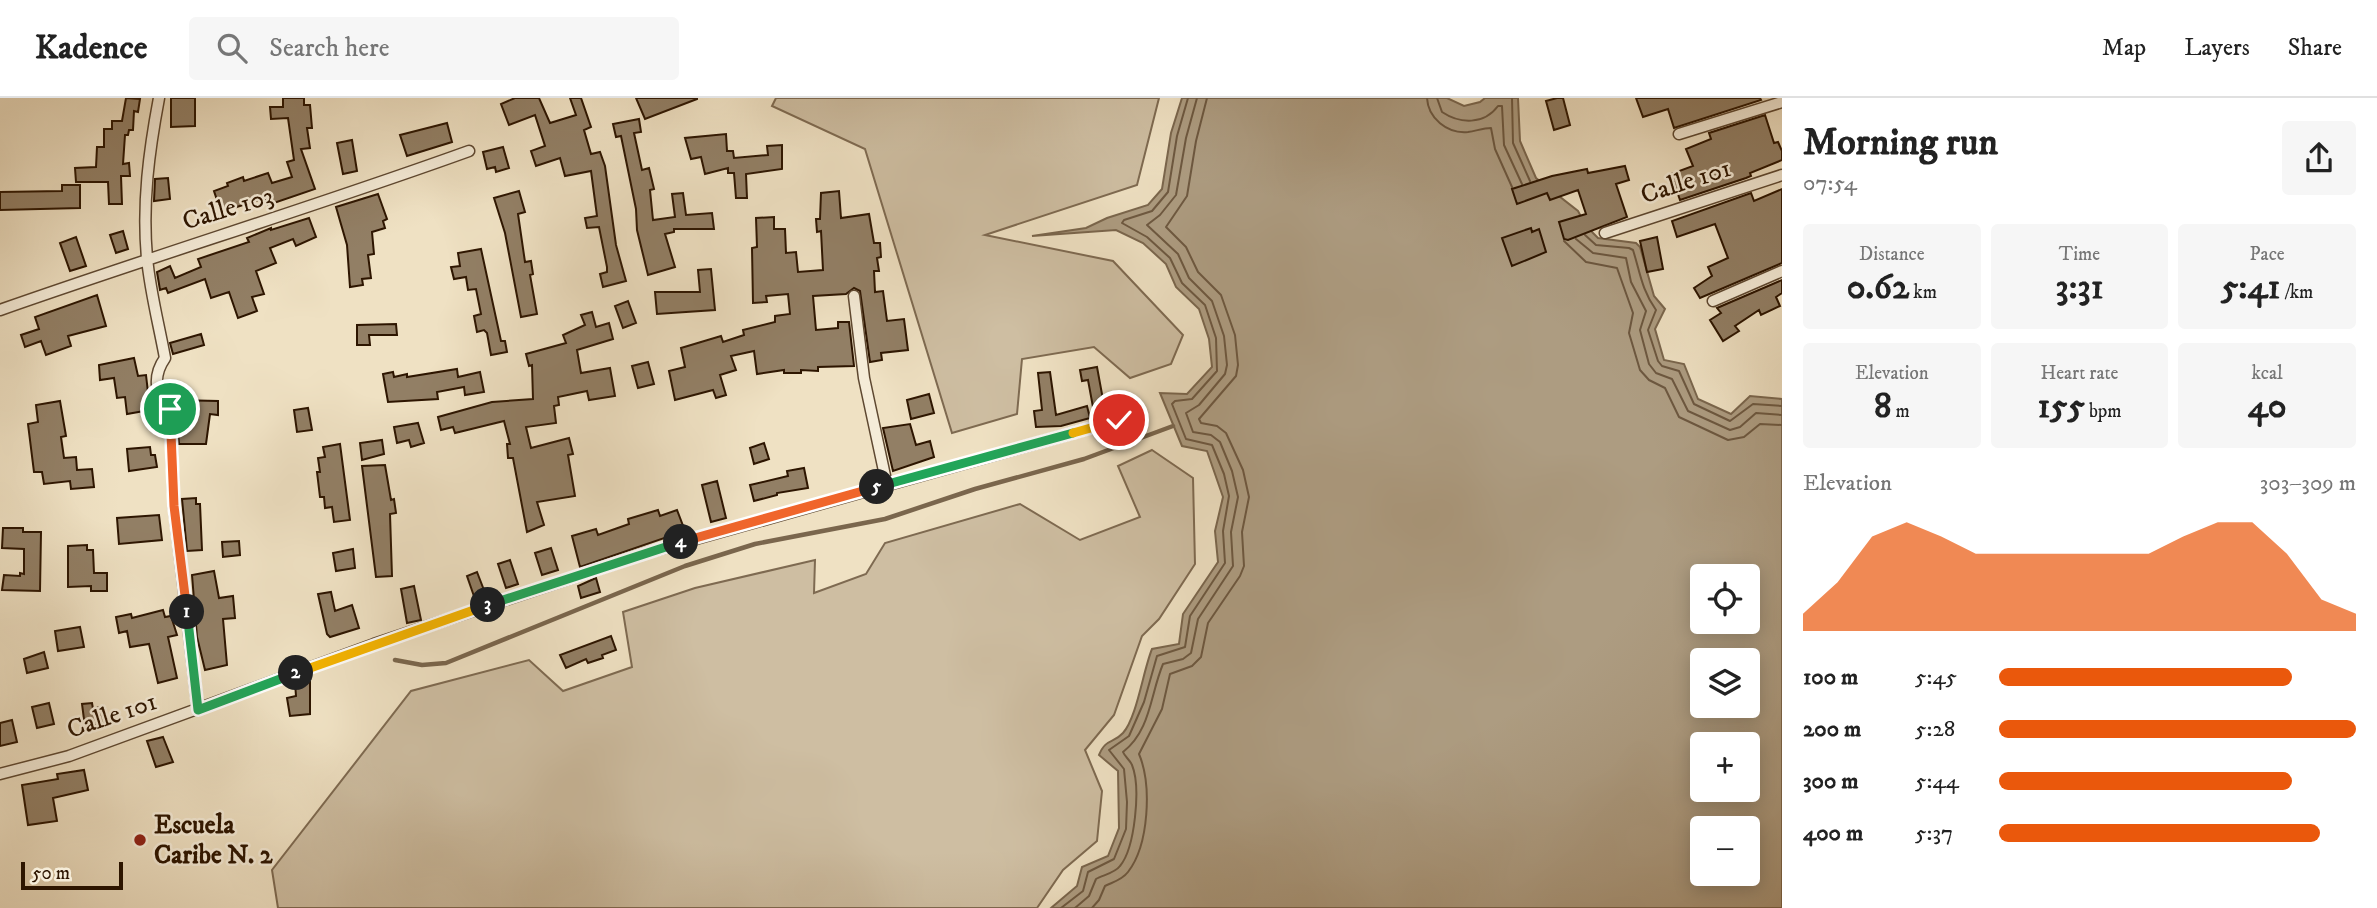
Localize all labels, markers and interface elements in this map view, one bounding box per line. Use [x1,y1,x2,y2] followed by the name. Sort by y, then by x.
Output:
[189,17,679,80] search box
[35,28,147,69] text: Kadence
[213,29,251,67] icon: search
[269,32,390,65] text: Search here
[2102,33,2146,63] text: Map
[2184,33,2250,63] text: Layers
[2288,33,2342,63] text: Share
[1803,119,1998,167] text: Morning run
[2282,121,2356,195] button: share
[1637,152,1735,212] street label: Calle 101
[1803,169,1857,198] text: 07:54
[179,180,277,238] street label: Calle 103
[1859,243,1925,266] text: Distance
[2059,243,2100,266] text: Time
[2250,243,2285,266] text: Pace
[1847,266,1909,310] text: 0.62
[2055,266,2104,310] text: 3:31
[2221,266,2280,310] text: 5:41
[1909,281,1937,304] text: km
[2280,281,2313,304] text: /km
[1855,362,1929,385] text: Elevation
[2041,362,2118,385] text: Heart rate
[2252,362,2283,385] text: kcal
[140,379,200,439] pin
[1874,385,1891,429] text: 8
[2037,385,2085,429] text: 155
[2248,385,2287,429] text: 40
[151,390,189,428] icon: arrive
[1089,390,1149,450] pin
[1891,400,1910,423] text: m
[2085,400,2122,423] text: bpm
[1100,401,1138,439] icon: check
[1803,469,1892,498] text: Elevation
[2260,469,2356,498] text: 303–309 m
[860,470,894,504] pin: 5
[872,475,881,498] text: 5
[664,524,698,560] pin: 4
[675,530,686,553] text: 4
[1690,564,1760,886] map controls
[1690,564,1760,634] button: locate
[470,588,505,622] pin: 3
[484,593,491,616] text: 3
[170,594,204,630] pin: 1
[183,600,190,623] text: 1
[1690,648,1760,718] button: layers
[278,656,314,690] pin: 2
[291,661,300,684] text: 2
[1803,663,1858,692] text: 100 m
[1915,663,1957,692] text: 5:45
[63,685,161,747] street label: Calle 101
[1803,715,1861,744] text: 200 m
[1915,715,1955,744] text: 5:28
[1690,732,1760,802] button: +
[1803,767,1859,796] text: 300 m
[1915,767,1959,796] text: 5:44
[154,809,274,872] place label: Escuela Caribe N. 2
[1690,816,1760,886] button: −
[1803,819,1863,848] text: 400 m
[1915,819,1953,848] text: 5:37
[132,832,148,848] marker: Escuela Caribe N. 2
[21,859,122,891] scale bar
[32,862,70,885] text: 50 m

